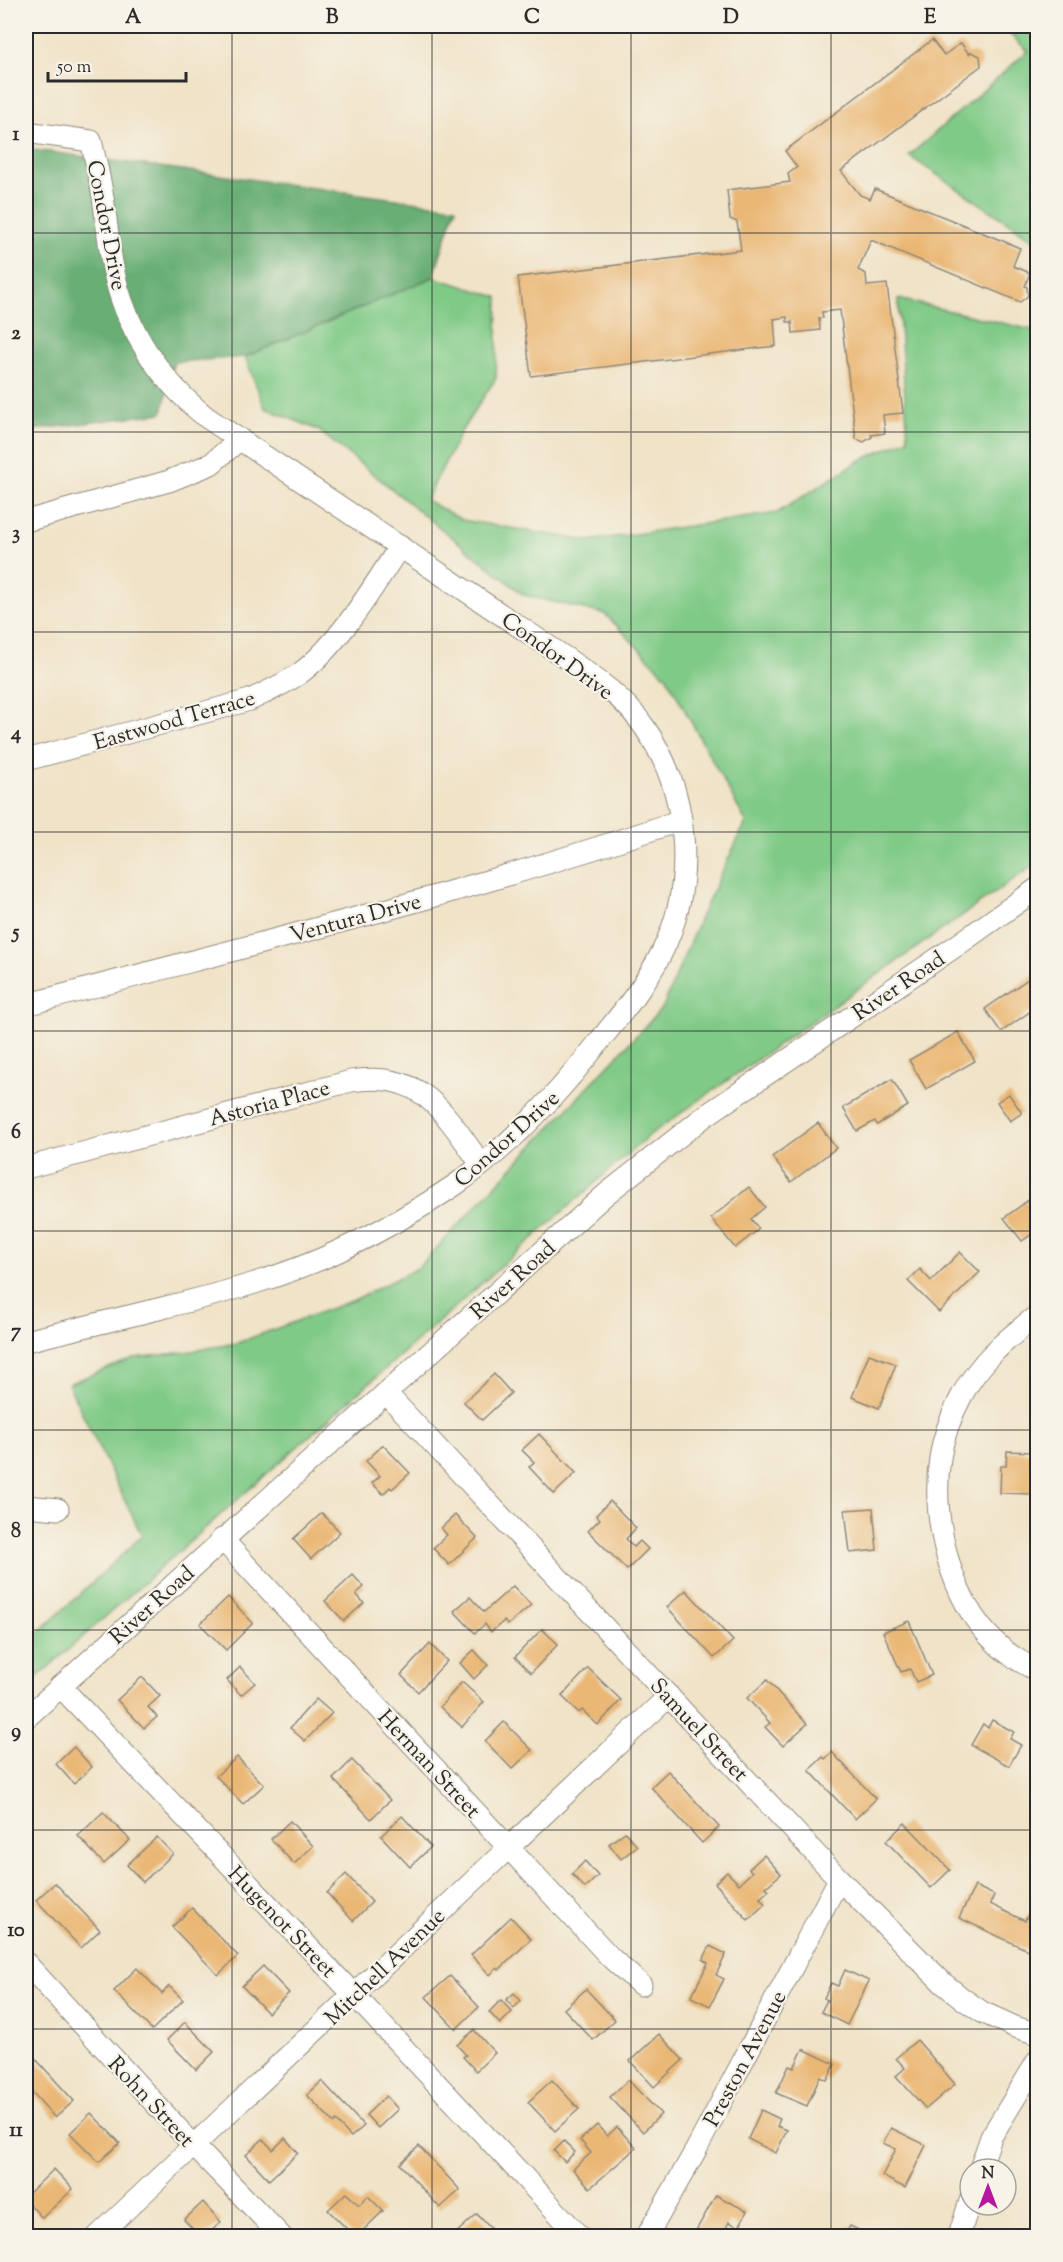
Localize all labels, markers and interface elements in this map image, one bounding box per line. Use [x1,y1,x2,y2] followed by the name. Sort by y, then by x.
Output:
[125,4,142,33] text: A
[326,4,339,33] text: B
[524,4,540,33] text: C
[723,4,739,33] text: D
[924,4,937,33] text: E
[48,45,186,83] scale bar
[56,55,92,81] text: 50 m
[13,121,20,150] text: 1
[77,158,133,293] street label: Condor Drive
[11,320,21,349] text: 2
[12,520,20,549] text: 3
[493,606,619,709] street label: Condor Drive
[90,683,259,760] street label: Eastwood Terrace
[10,720,21,749] text: 4
[287,887,425,953] street label: Ventura Drive
[11,919,20,948] text: 5
[847,945,952,1030] street label: River Road
[206,1073,334,1136] street label: Astoria Place
[448,1084,568,1196] street label: Condor Drive
[11,1119,21,1148] text: 6
[464,1234,564,1328] street label: River Road
[11,1318,22,1347] text: 7
[11,1518,21,1547] text: 8
[103,1559,203,1653] street label: River Road
[641,1672,755,1790] street label: Samuel Street
[369,1703,487,1827] street label: Herman Street
[11,1718,21,1747] text: 9
[219,1860,343,1987] street label: Hugenot Street
[318,1902,454,2034] street label: Mitchell Avenue
[7,1917,25,1946] text: 10
[697,1986,796,2133] street label: Preston Avenue
[99,2050,201,2156] street label: Rohn Street
[9,2117,23,2146] text: 11
[958,2157,1018,2217] north arrow
[982,2163,995,2186] text: N

